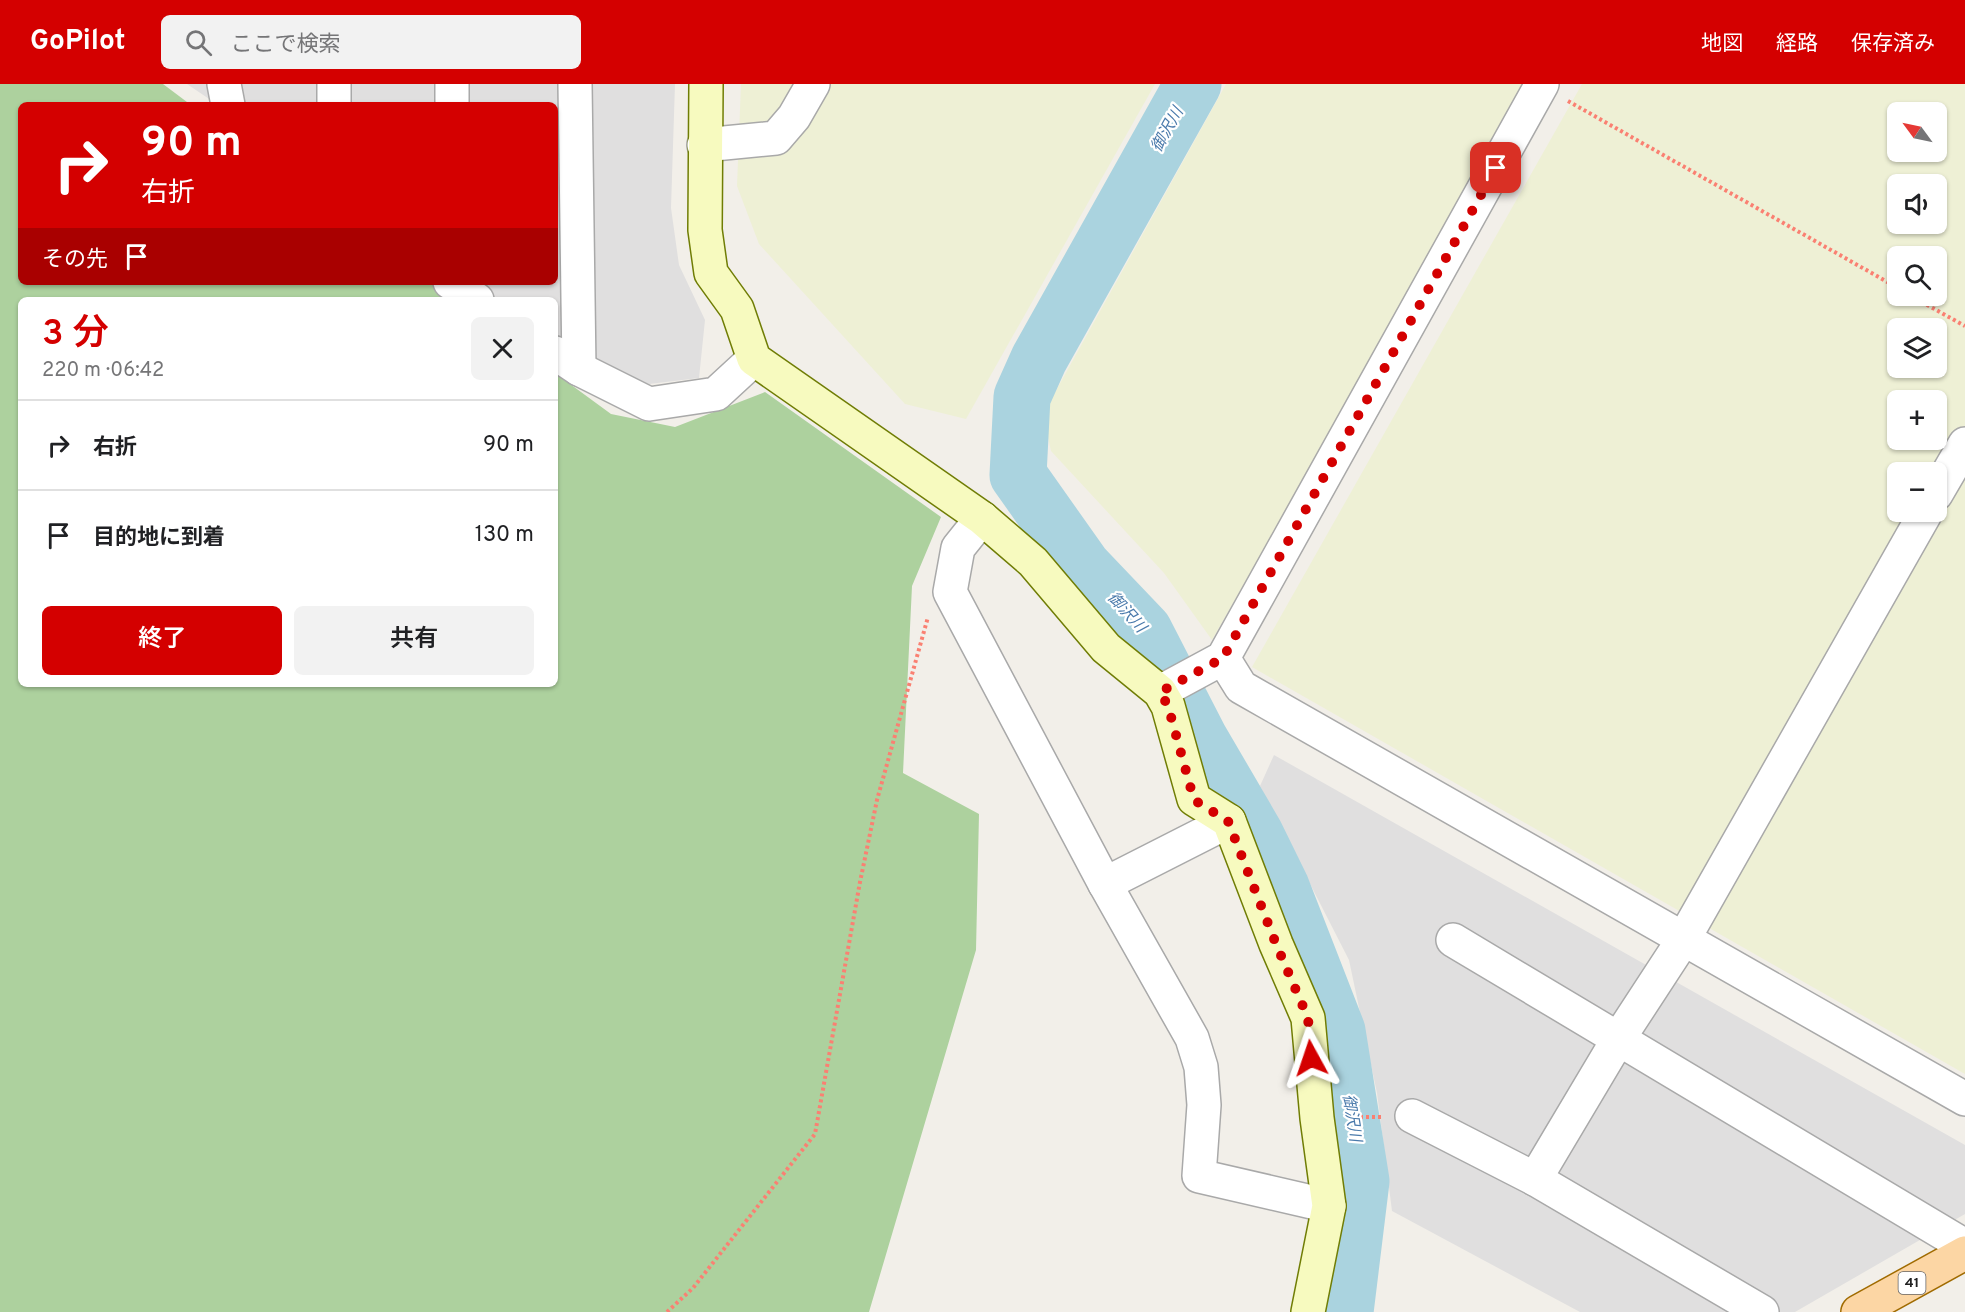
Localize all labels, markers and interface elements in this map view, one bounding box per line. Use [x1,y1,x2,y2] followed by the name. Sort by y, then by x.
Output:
[161,15,581,69] search box
[30,24,125,60] text: GoPilot
[182,26,215,59] icon: search
[1701,31,1743,58] text: 地図
[1776,31,1818,58] text: 経路
[1851,31,1935,58] text: 保存済み
[230,32,341,59] text: ここで検索
[1148,102,1189,156] water label: 御沢川
[1887,102,1947,162] north arrow
[1887,102,1947,522] map controls
[141,118,242,171] text: 90 m
[42,126,120,204] icon: right
[1470,142,1521,193] pin
[1479,151,1512,184] icon: arrive
[1887,174,1947,234] button: sound
[141,177,195,211] text: 右折
[120,240,153,273] icon: arrive
[1887,246,1947,306] button: search
[42,247,108,274] text: その先
[42,312,108,358] text: 3 分
[471,317,534,380] button: close
[1887,318,1947,378] button: layers
[42,358,164,384] text: 220 m · 06:42
[1887,390,1947,450] button: +
[42,429,75,462] icon: right
[483,432,534,459] text: 90 m
[93,435,137,462] text: 右折
[1887,462,1947,522] button: −
[42,519,75,552] icon: arrive
[475,522,534,549] text: 130 m
[93,525,225,552] text: 目的地に到着
[1103,588,1151,639] water label: 御沢川
[42,606,282,675] button: 終了
[294,606,534,675] button: 共有
[1279,1026,1343,1090] position arrow
[1337,1093,1365,1145] water label: 御沢川
[1898,1272,1926,1294] road number: 41

